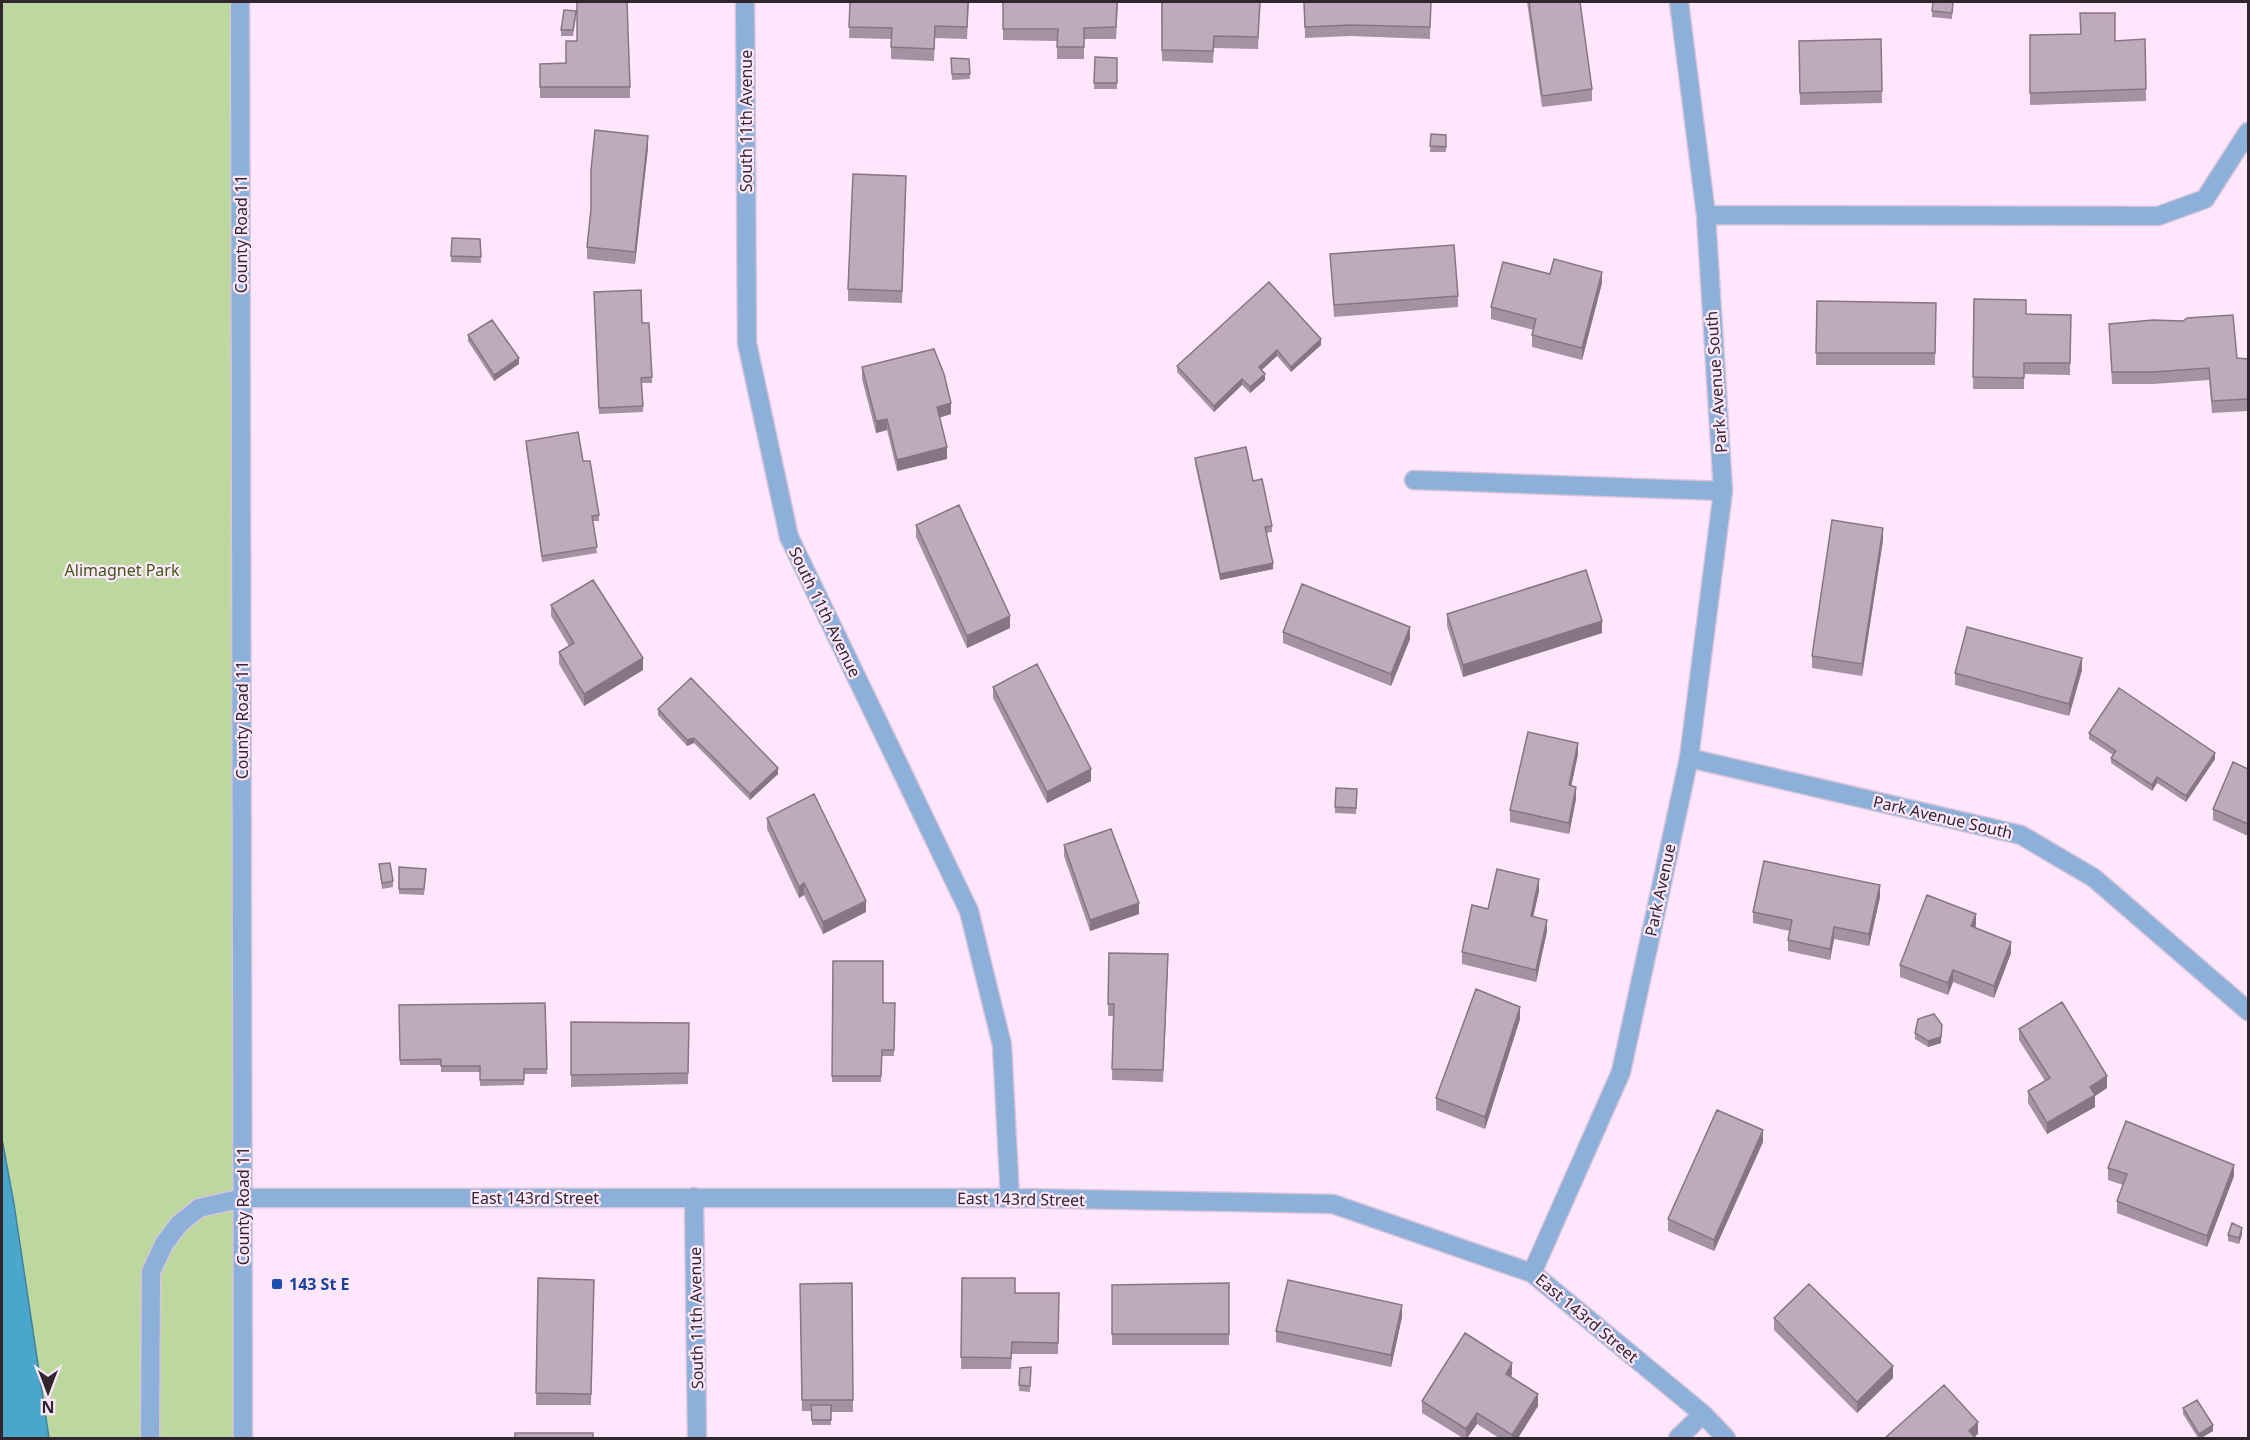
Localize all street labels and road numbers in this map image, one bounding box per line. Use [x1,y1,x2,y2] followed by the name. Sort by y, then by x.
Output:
[735,50,757,192] street label: South 11th Avenue
[230,175,252,293] street label: County Road 11
[1700,310,1732,454] street label: Park Avenue South
[784,543,866,681] street label: South 11th Avenue
[231,661,253,779] street label: County Road 11
[1871,790,2015,844] street label: Park Avenue South
[1639,842,1681,938] street label: Park Avenue
[232,1147,254,1265] street label: County Road 11
[471,1187,599,1209] street label: East 143rd Street
[957,1187,1085,1211] street label: East 143rd Street
[684,1247,708,1389] street label: South 11th Avenue
[1531,1268,1643,1368] street label: East 143rd Street

